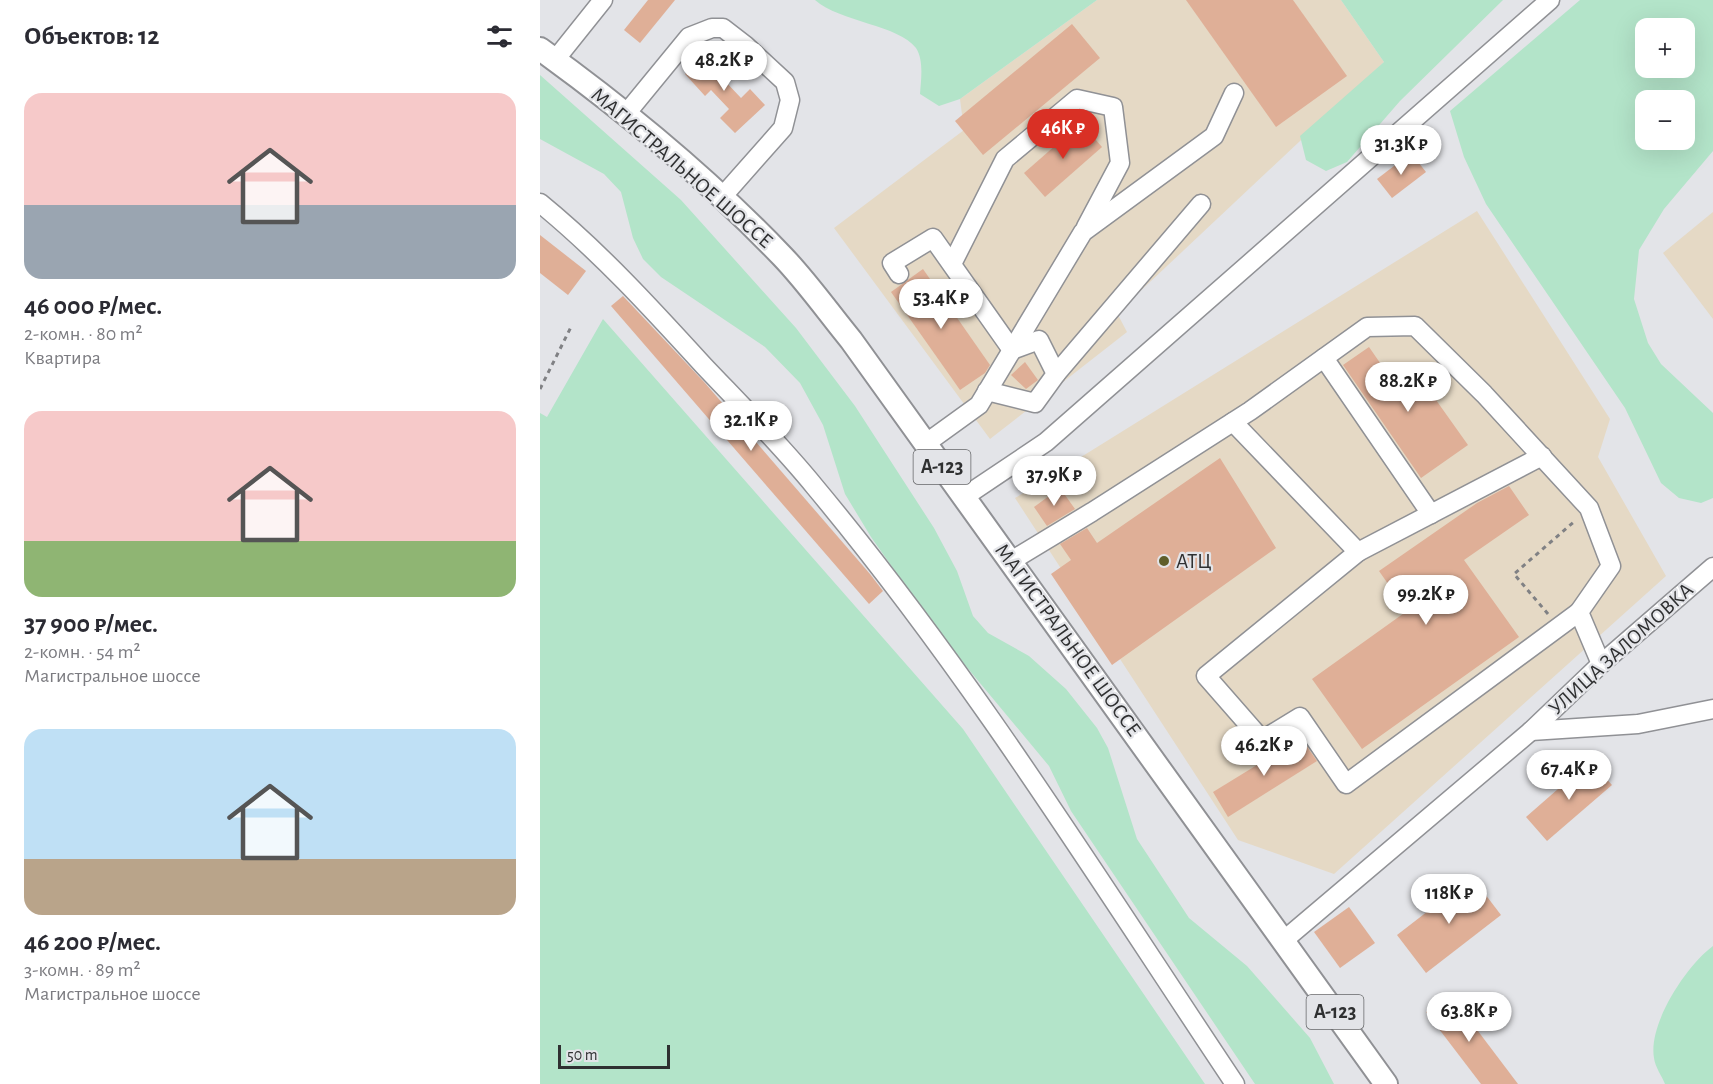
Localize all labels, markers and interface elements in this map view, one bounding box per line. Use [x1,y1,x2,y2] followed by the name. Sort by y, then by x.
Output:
[1635,18,1695,150] map controls
[1635,18,1695,78] button: +
[483,20,516,53] icon: filters
[24,23,160,49] text: Объектов: 12
[669,41,779,92] pin: 48.2K ₽
[695,50,753,70] text: 48.2K ₽
[587,84,777,252] street label: МАГИСТРАЛЬНОЕ ШОССЕ
[1635,90,1695,150] button: −
[1021,109,1105,160] pin: 46K ₽
[1041,118,1085,138] text: 46K ₽
[1346,125,1456,176] pin: 31.3K ₽
[216,132,324,240] icon: home
[1374,134,1428,154] text: 31.3K ₽
[886,279,996,330] pin: 53.4K ₽
[913,288,969,308] text: 53.4K ₽
[24,293,162,319] text: 46 000 ₽/мес.
[24,324,142,344] text: 2-комн. · 80 m²
[24,348,101,368] text: Квартира
[1353,362,1463,413] pin: 88.2K ₽
[1379,371,1437,391] text: 88.2K ₽
[696,401,806,452] pin: 32.1K ₽
[724,410,778,430] text: 32.1K ₽
[216,450,324,558] icon: home
[914,450,970,484] road number: А-123
[999,456,1109,507] pin: 37.9K ₽
[1026,465,1082,485] text: 37.9K ₽
[991,540,1145,740] street label: МАГИСТРАЛЬНОЕ ШОССЕ
[1176,551,1212,572] place label: АТЦ
[1157,554,1171,568] marker: АТЦ
[1371,575,1481,626] pin: 99.2K ₽
[1545,579,1697,719] street label: УЛИЦА ЗАЛОМОВКА
[1397,584,1455,604] text: 99.2K ₽
[24,611,158,637] text: 37 900 ₽/мес.
[24,642,140,662] text: 2-комн. · 54 m²
[24,666,201,686] text: Магистральное шоссе
[1209,726,1319,777] pin: 46.2K ₽
[1235,735,1293,755] text: 46.2K ₽
[1514,750,1624,801] pin: 67.4K ₽
[1541,759,1598,779] text: 67.4K ₽
[216,768,324,876] icon: home
[1400,874,1498,925] pin: 118K ₽
[1425,883,1473,903] text: 118K ₽
[24,929,161,955] text: 46 200 ₽/мес.
[24,960,140,980] text: 3-комн. · 89 m²
[24,984,201,1004] text: Магистральное шоссе
[1414,992,1524,1043] pin: 63.8K ₽
[1306,995,1364,1029] road number: А-123
[1441,1001,1497,1021] text: 63.8K ₽
[558,1042,670,1070] scale bar
[567,1047,598,1063] text: 50 m

